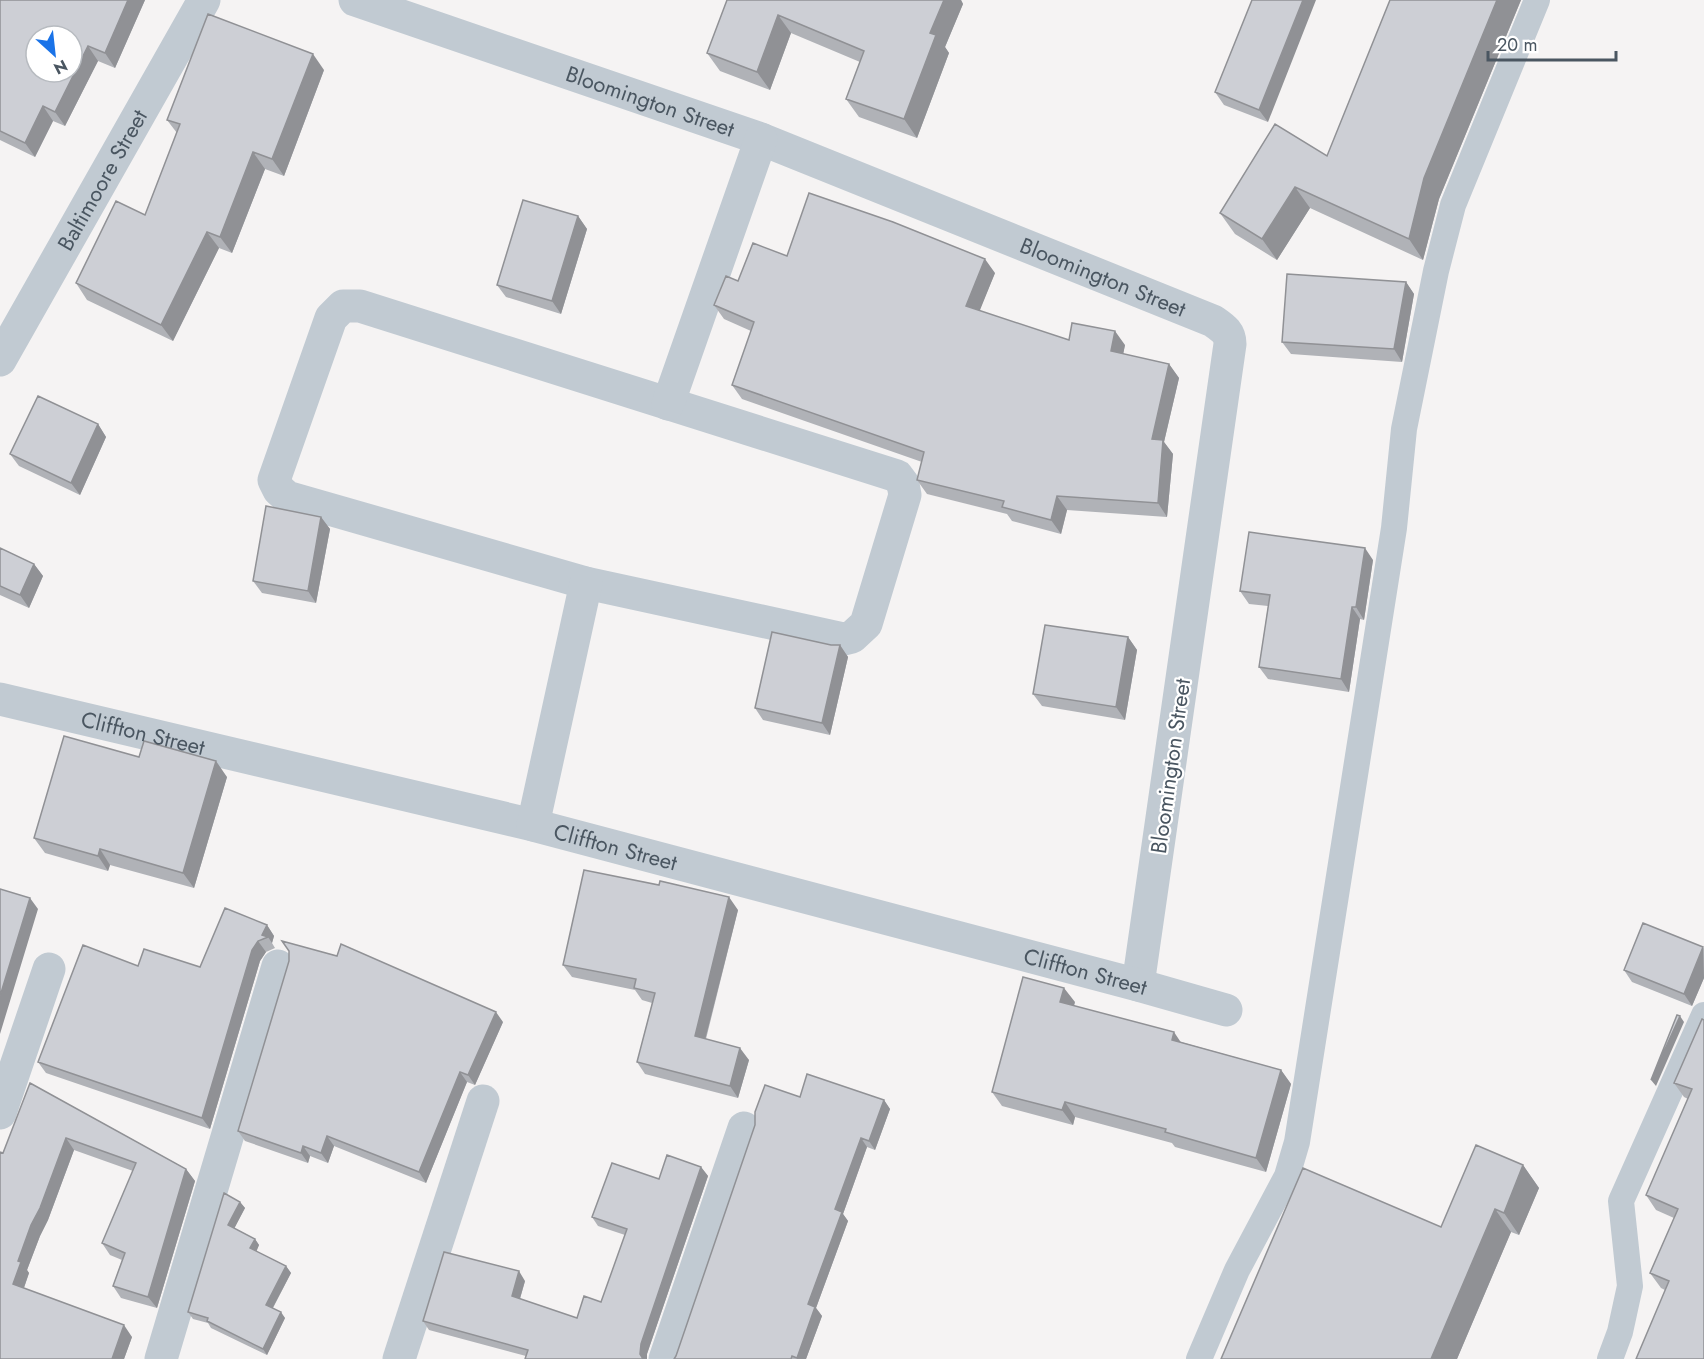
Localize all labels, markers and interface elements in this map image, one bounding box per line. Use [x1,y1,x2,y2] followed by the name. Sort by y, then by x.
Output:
[24,24,84,84] north arrow
[1488,24,1616,62] scale bar
[1497,32,1537,58] text: 20 m
[50,54,71,80] text: N
[562,57,739,145] street label: Bloomington Street
[49,103,155,256] street label: Baltimoore Street
[1015,229,1192,325] street label: Bloomington Street
[1142,676,1198,856] street label: Bloomington Street
[78,703,209,763] street label: Cliffton Street
[550,815,681,879] street label: Cliffton Street
[1020,939,1151,1003] street label: Cliffton Street

